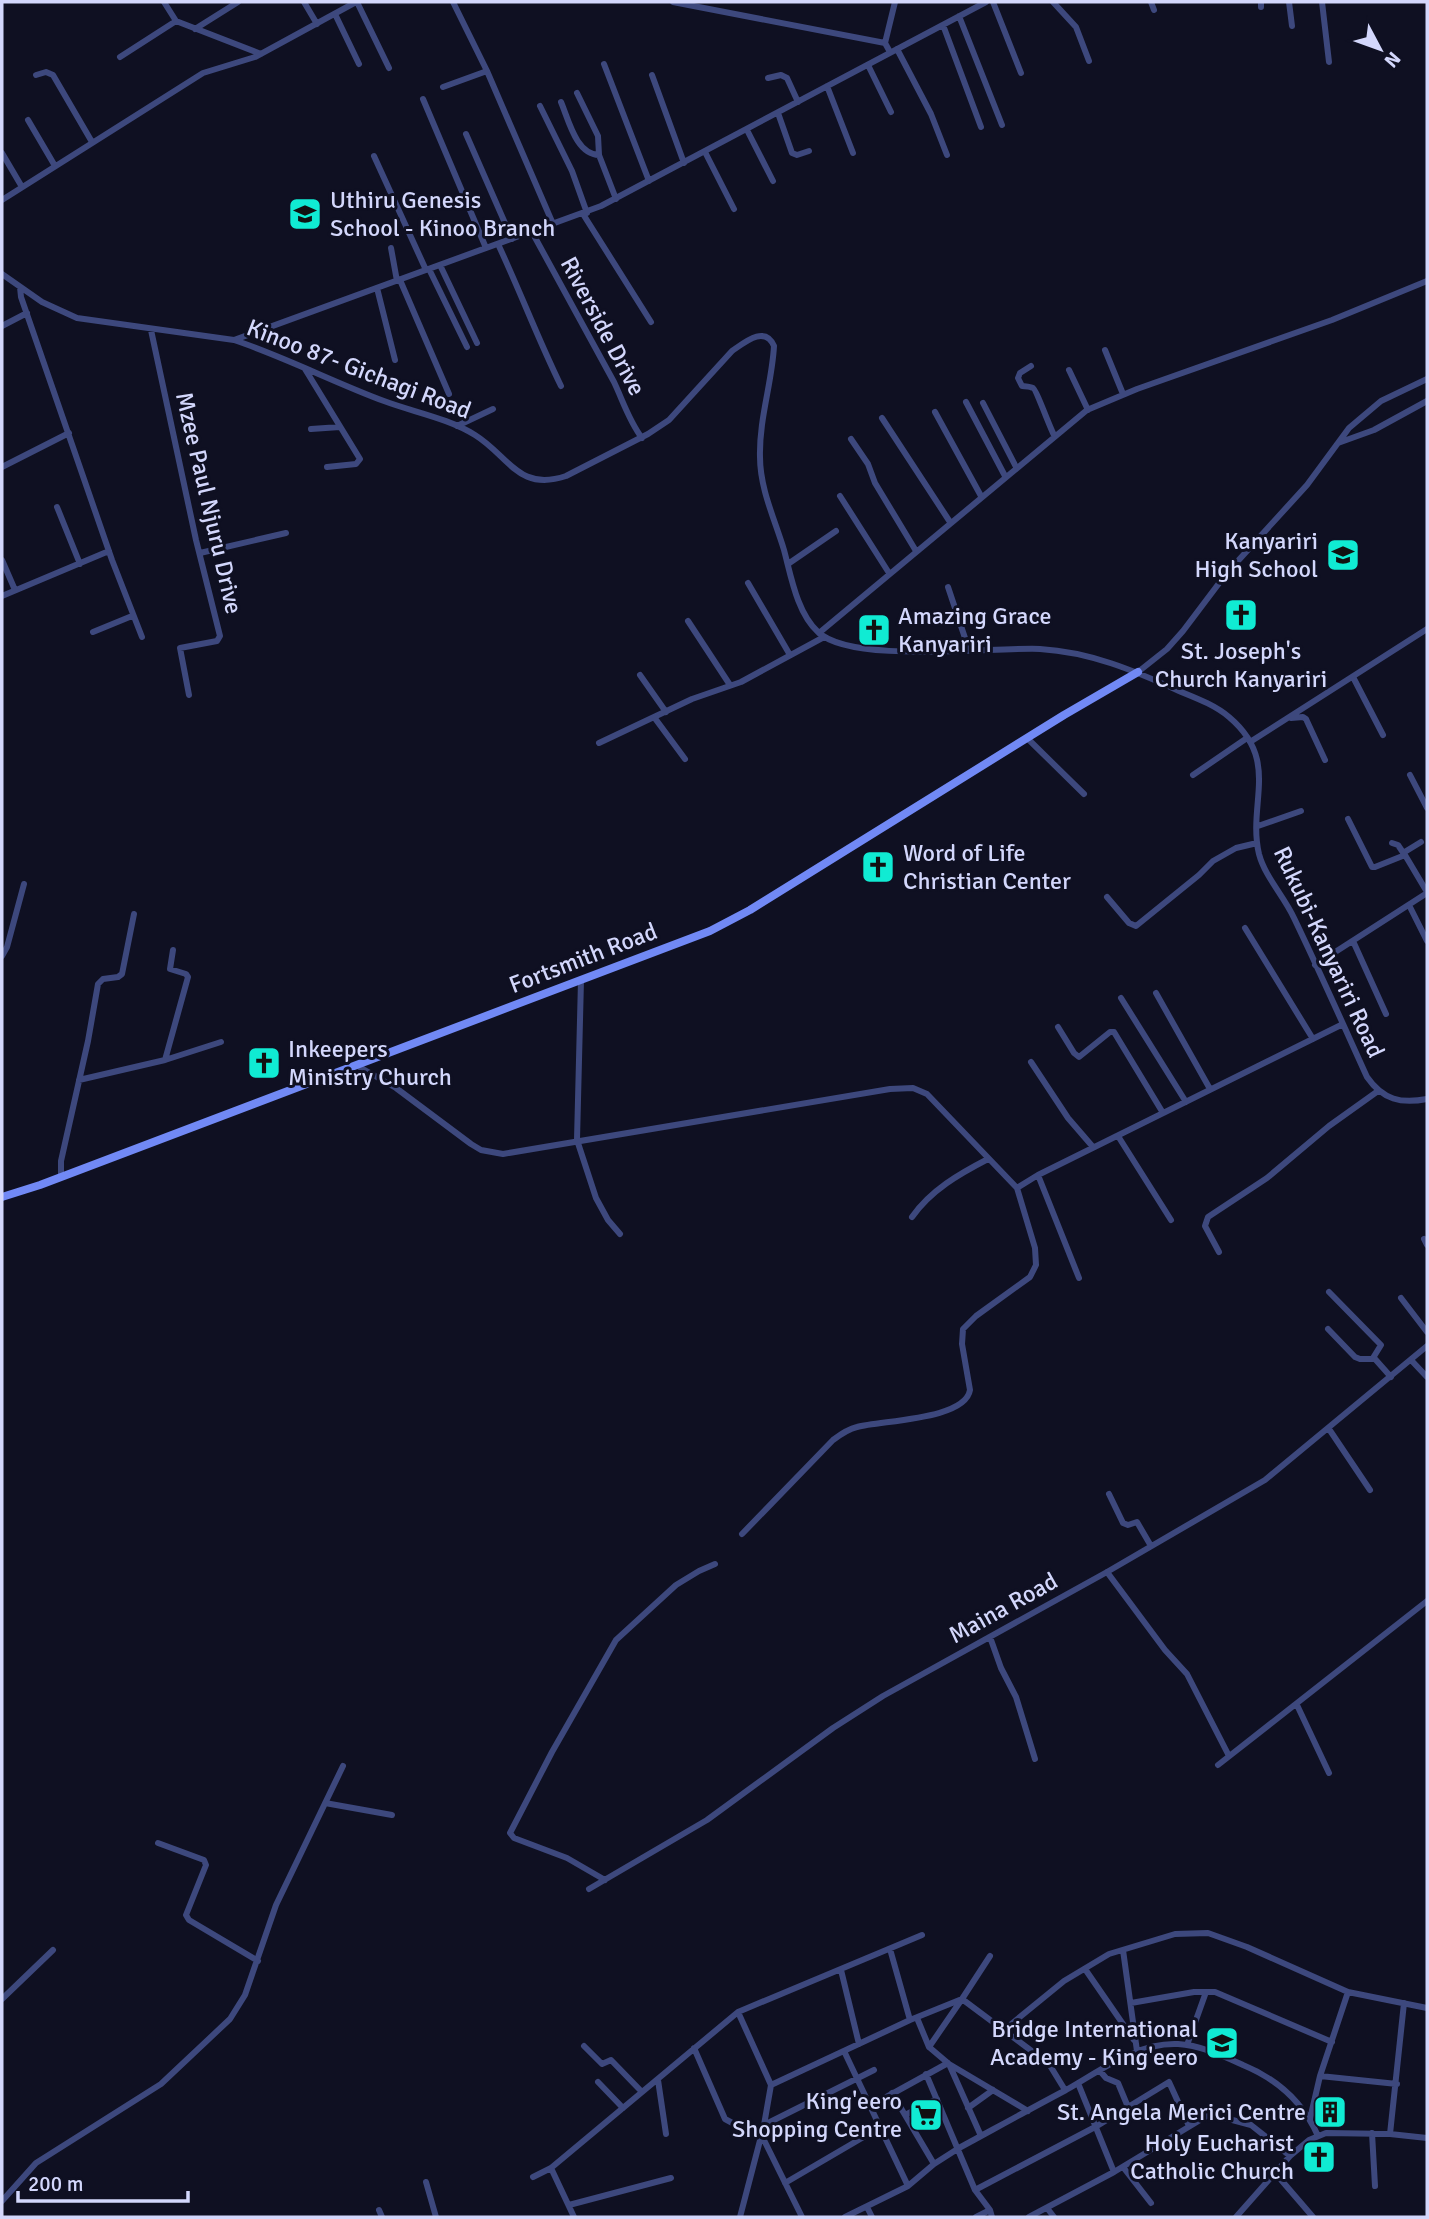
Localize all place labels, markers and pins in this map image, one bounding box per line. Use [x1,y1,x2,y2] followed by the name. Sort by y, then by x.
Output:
[330,185,555,243] place label: Uthiru Genesis School - Kinoo Branch
[286,195,324,233] school or university icon: Uthiru Genesis School - Kinoo Branch
[1195,526,1318,584] place label: Kanyariri High School
[1324,536,1362,574] school or university icon: Kanyariri High School
[1222,596,1260,634] church icon: St. Joseph's Church Kanyariri
[898,601,1052,659] place label: Amazing Grace Kanyariri
[855,611,893,649] church icon: Amazing Grace Kanyariri
[1155,636,1327,694] place label: St. Joseph's Church Kanyariri
[903,838,1071,896] place label: Word of Life Christian Center
[859,848,897,886] church icon: Word of Life Christian Center
[288,1034,452,1092] place label: Inkeepers Ministry Church
[245,1044,283,1082] church icon: Inkeepers Ministry Church
[990,2014,1198,2072] place label: Bridge International Academy - King'eero
[1203,2024,1241,2062] school or university icon: Bridge International Academy - King'eero
[732,2086,902,2144] place label: King'eero Shopping Centre
[1311,2093,1349,2131] building icon: St. Angela Merici Centre
[907,2096,945,2134] supermarket icon: King'eero Shopping Centre
[1057,2097,1306,2127] place label: St. Angela Merici Centre
[1130,2128,1294,2186] place label: Holy Eucharist Catholic Church
[1300,2138,1338,2176] church icon: Holy Eucharist Catholic Church

